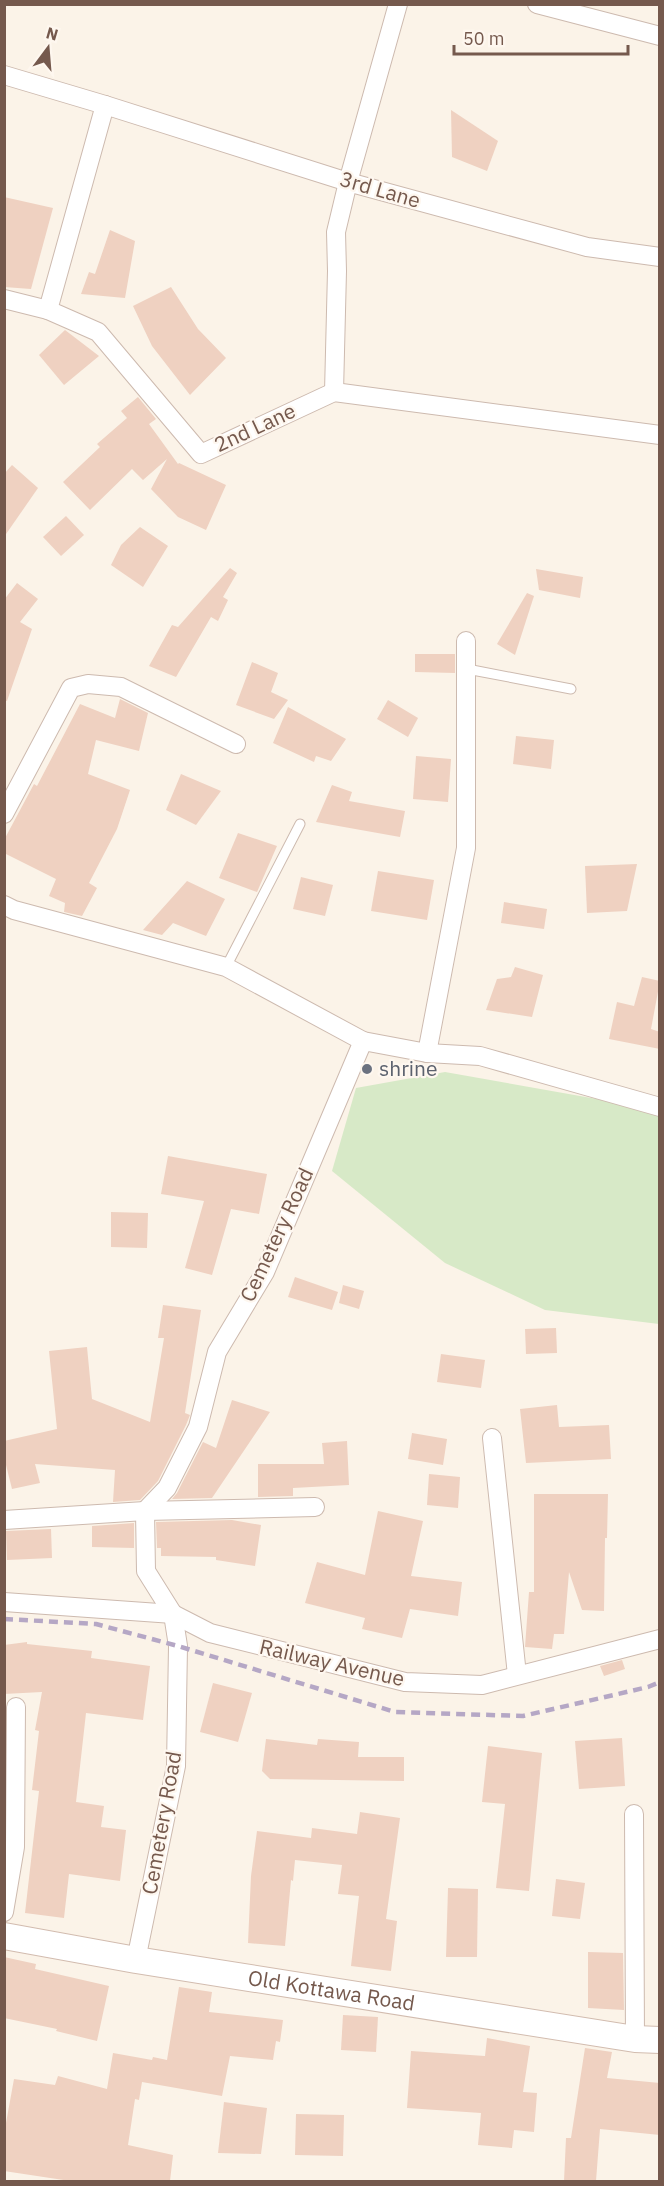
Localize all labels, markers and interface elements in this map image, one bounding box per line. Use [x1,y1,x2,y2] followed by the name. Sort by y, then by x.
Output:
[18,18,78,78] north arrow
[454,18,628,56] scale bar
[44,22,60,45] text: N
[463,27,505,50] text: 50 m
[337,164,424,214] street label: 3rd Lane
[209,396,300,458] street label: 2nd Lane
[379,1054,438,1082] place label: shrine
[360,1062,374,1076] marker: shrine
[233,1163,319,1306] street label: Cemetery Road
[257,1632,407,1692] street label: Railway Avenue
[135,1749,187,1897] street label: Cemetery Road
[246,1963,417,2017] street label: Old Kottawa Road

